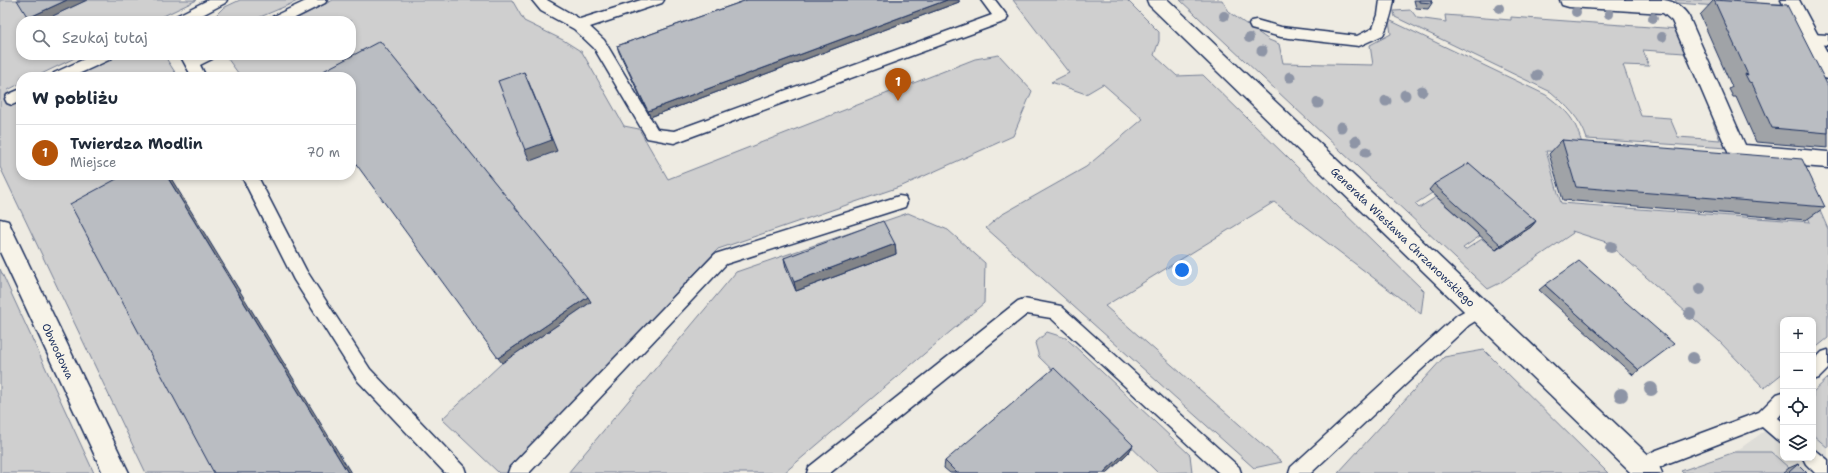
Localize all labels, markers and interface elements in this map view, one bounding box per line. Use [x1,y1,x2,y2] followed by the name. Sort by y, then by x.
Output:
[16,16,356,60] search box
[30,27,52,49] icon: search
[62,28,148,48] text: Szukaj tutaj
[885,68,911,101] pin: 1
[32,87,118,109] text: W pobliżu
[70,134,203,154] text: Twierdza Modlin
[42,144,48,161] text: 1
[306,144,340,161] text: 70 m
[70,154,116,171] text: Miejsce
[1327,164,1478,311] street label: Generała Wiesława Chrzanowskiego
[1172,260,1192,280] your location
[1780,317,1816,461] map controls
[1780,317,1816,353] button: +
[38,321,77,382] street label: Obwodowa
[1780,353,1816,389] button: −
[1780,389,1816,425] button: locate
[1780,425,1816,461] button: layers

